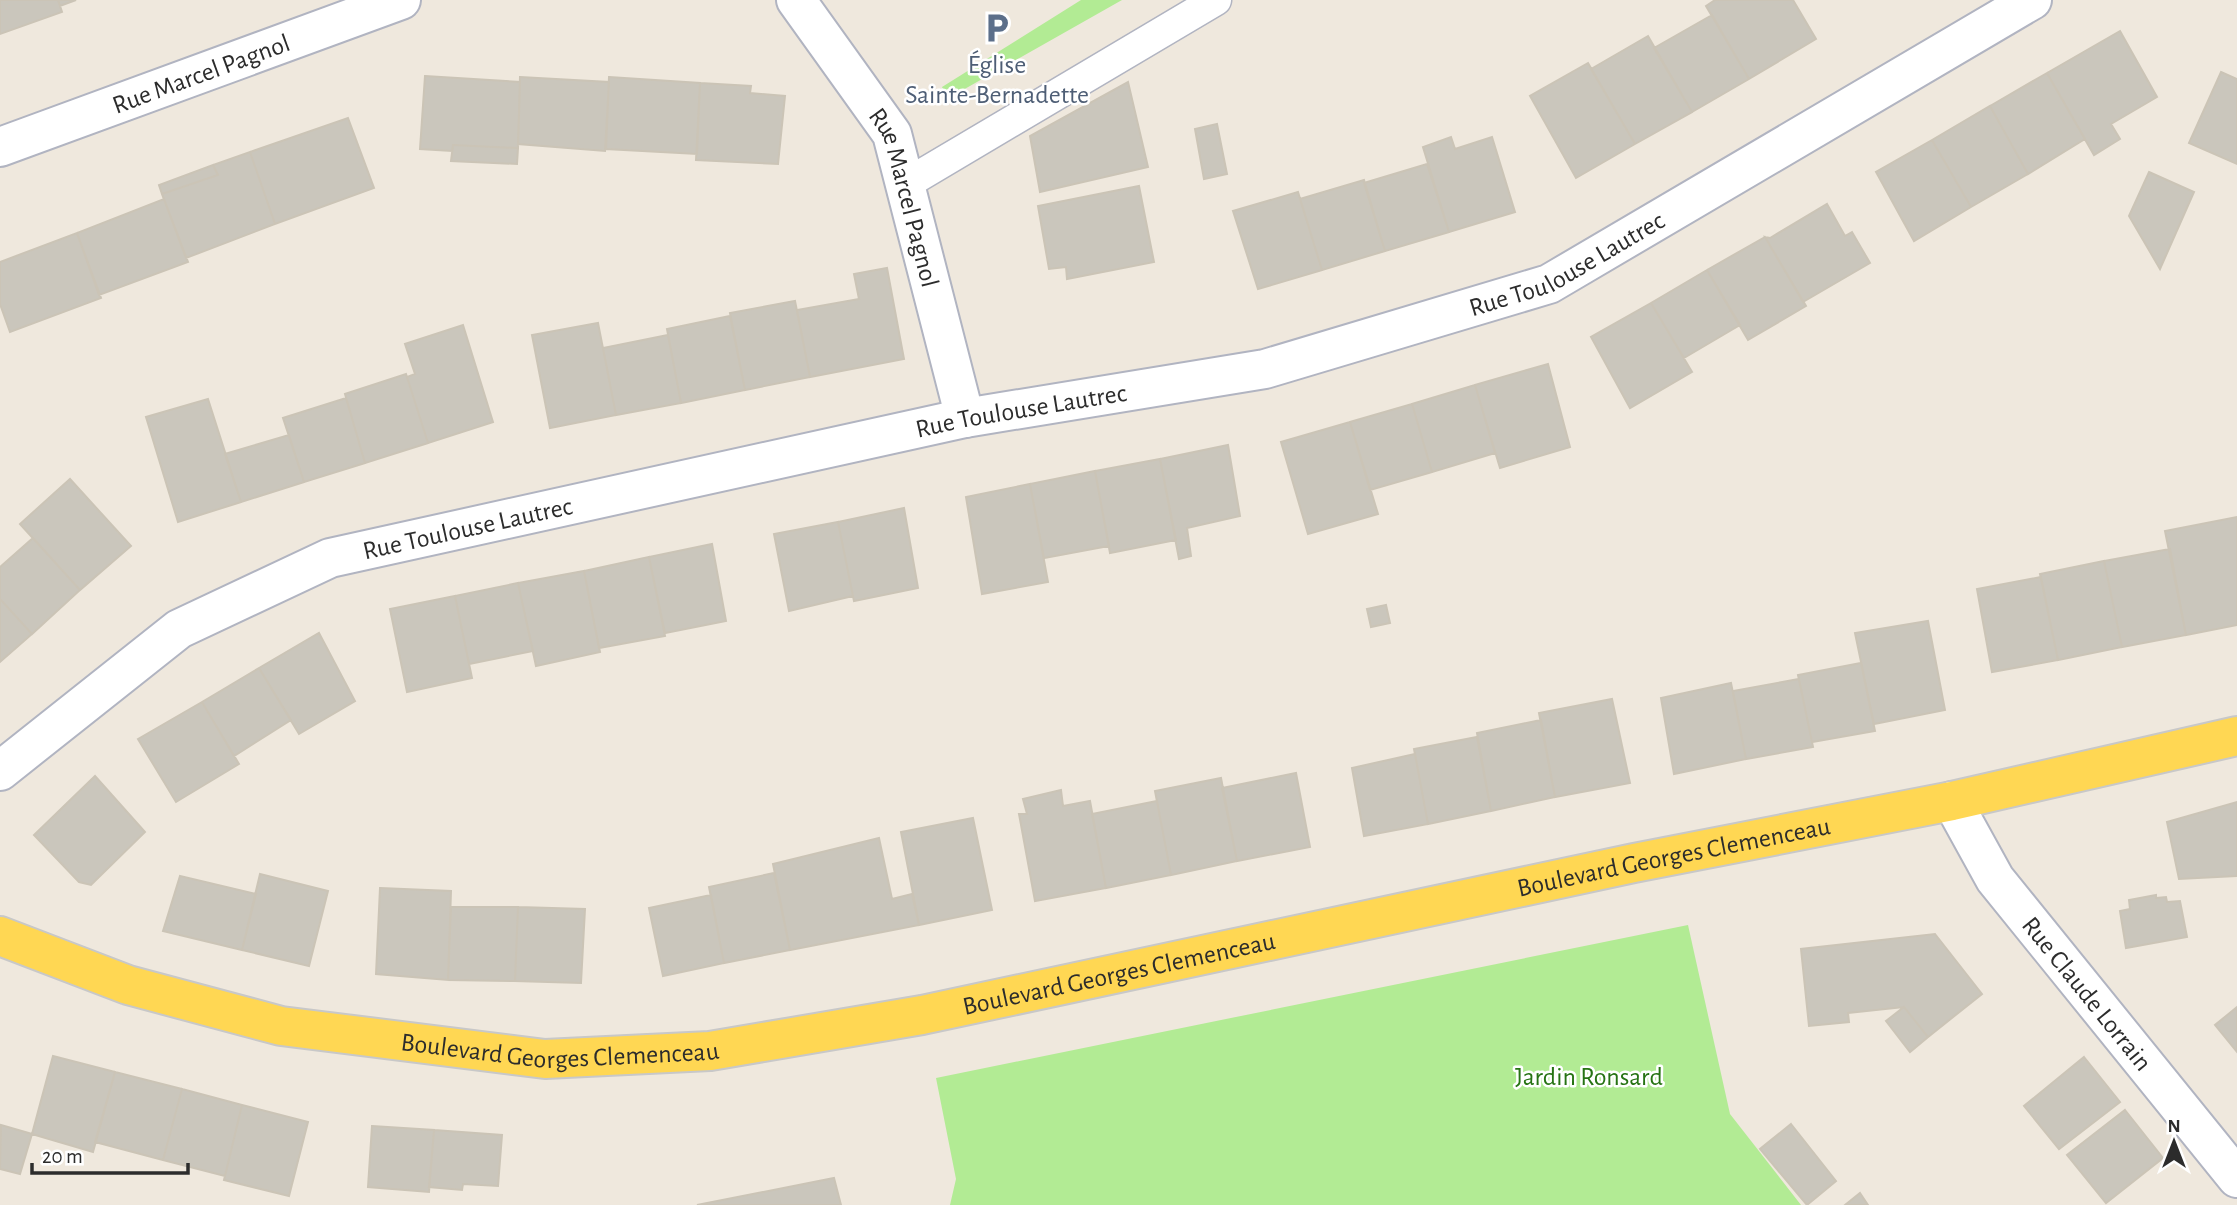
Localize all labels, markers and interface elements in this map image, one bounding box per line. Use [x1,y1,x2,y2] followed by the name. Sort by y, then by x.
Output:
[980,11,1014,45] parking icon: Église Sainte-Bernadette
[109,30,293,119] street label: Rue Marcel Pagnol
[905,50,1089,108] place label: Église Sainte-Bernadette
[864,103,943,290] street label: Rue Marcel Pagnol
[1466,207,1669,321] street label: Rue Toulouse Lautrec
[913,380,1128,443] street label: Rue Toulouse Lautrec
[360,493,575,564] street label: Rue Toulouse Lautrec
[1515,813,1833,902] street label: Boulevard Georges Clemenceau
[2017,912,2156,1076] street label: Rue Claude Lorrain
[960,928,1278,1020] street label: Boulevard Georges Clemenceau
[399,1029,721,1073] street label: Boulevard Georges Clemenceau
[1515,1064,1663,1090] park label: Jardin Ronsard
[2139,1107,2209,1177] north arrow
[2167,1117,2181,1136] text: N
[32,1132,187,1176] scale bar
[42,1146,83,1167] text: 20 m

